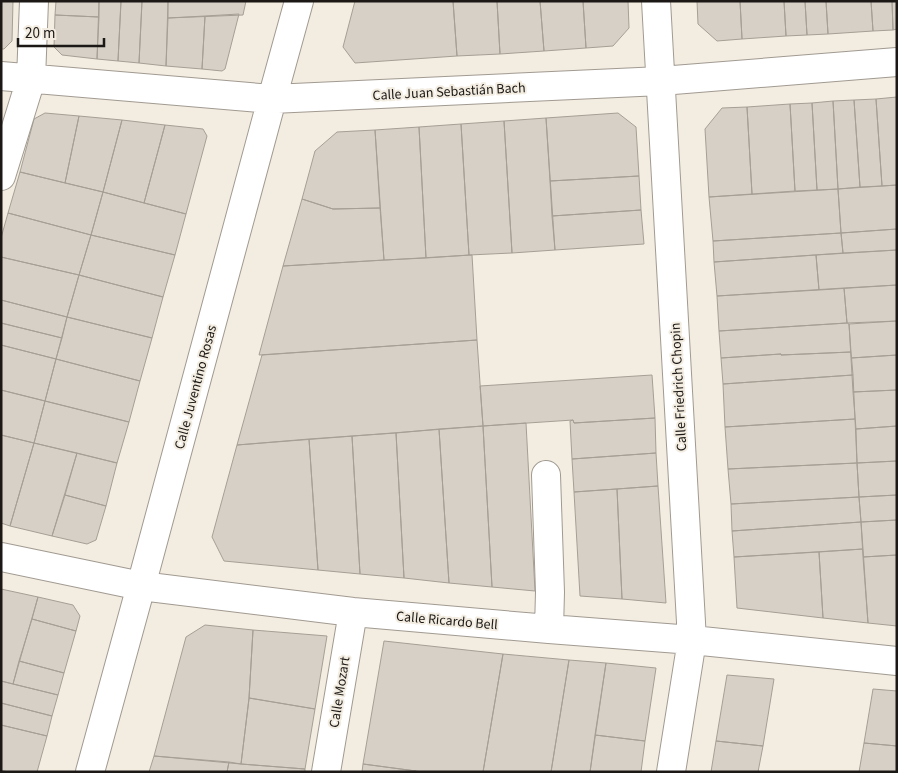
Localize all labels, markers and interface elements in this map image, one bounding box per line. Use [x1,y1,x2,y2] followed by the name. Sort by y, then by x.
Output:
[18,15,104,47] scale bar
[25,23,55,44] text: 20 m
[372,78,526,106] street label: Calle Juan Sebastián Bach
[666,322,692,452] street label: Calle Friedrich Chopin
[170,323,222,452] street label: Calle Juventino Rosas
[395,607,499,635] street label: Calle Ricardo Bell
[324,655,356,729] street label: Calle Mozart

